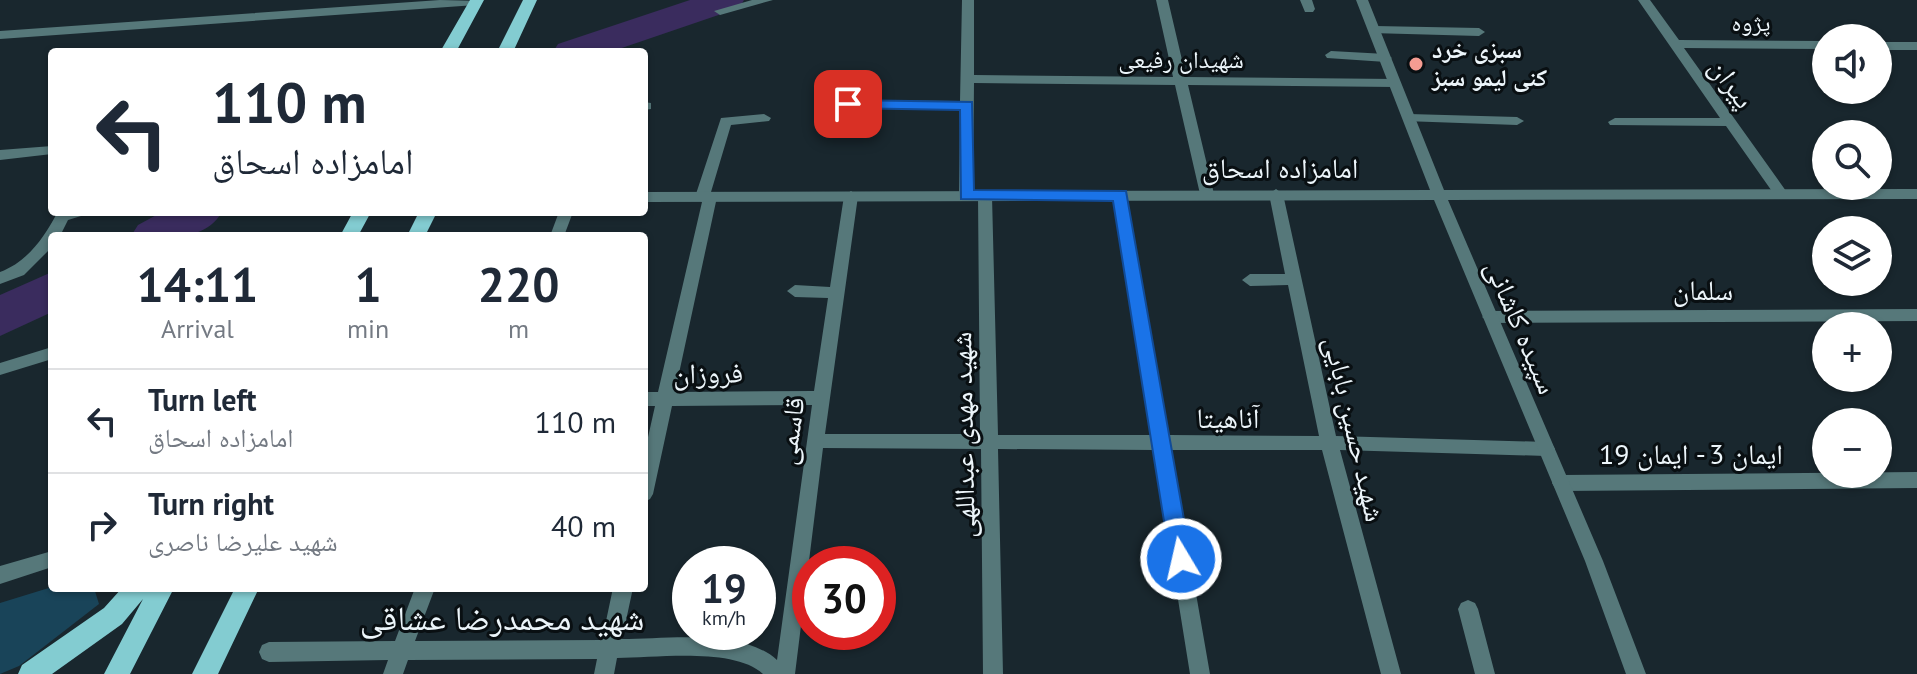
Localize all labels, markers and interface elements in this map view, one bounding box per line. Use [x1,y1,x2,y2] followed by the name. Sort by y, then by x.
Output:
[1732,7,1770,38] street label: پژوه
[1812,24,1892,488] map controls
[1812,24,1892,104] button: sound
[1431,34,1547,93] place label: سبزی خرد کنی لیمو سبز
[1118,44,1244,75] street label: شهیدان رفیعی
[1702,50,1763,115] street label: پیران
[1407,55,1425,73] marker: سبزی خرد کنی لیمو سبز
[212,66,367,138] text: 110 m
[814,70,882,138] pin
[80,80,184,184] icon: left
[826,82,870,126] icon: arrive
[1812,120,1892,200] button: search
[212,137,413,184] text: امامزاده اسحاق
[1202,149,1358,186] street label: امامزاده اسحاق
[1812,216,1892,296] button: layers
[137,253,258,315] text: 14:11
[354,253,382,315] text: 1
[478,253,559,315] text: 220
[1478,254,1567,399] street label: سپیده کاشانی
[1673,271,1733,308] street label: سلمان
[161,312,234,345] text: Arrival
[347,312,389,345] text: min
[508,312,529,345] text: m
[1812,312,1892,392] button: +
[942,332,983,539] street label: شهید مهدی عبداللهی
[1316,333,1395,525] street label: شهید حسین بابایی
[673,353,743,392] street label: فروزان
[148,380,256,419] text: Turn left
[766,395,813,467] street label: قاسمی
[80,399,124,443] icon: left
[1197,399,1260,436] street label: آناهیتا
[535,402,616,441] text: 110 m
[1812,408,1892,488] button: −
[148,421,294,454] text: امامزاده اسحاق
[1599,435,1783,472] street label: ایمان 3 - ایمان 19
[148,484,274,523] text: Turn right
[80,503,124,547] icon: right
[551,506,616,545] text: 40 m
[1139,517,1223,601] position arrow
[148,525,338,558] text: شهید علیرضا ناصری
[792,546,896,650] speed limit sign: 30
[701,562,747,614] text: 19
[360,595,644,639] street label: شهید محمدرضا عشاقی
[702,605,746,631] text: km/h

